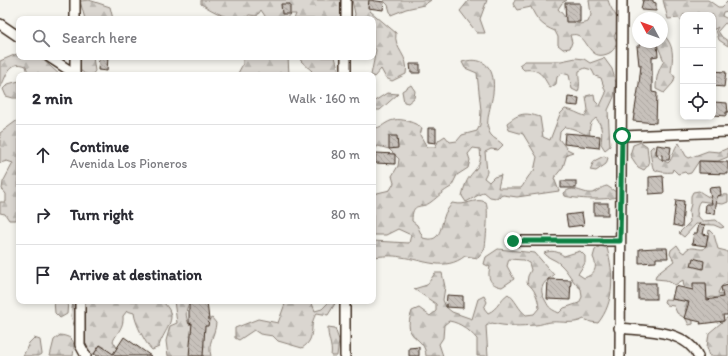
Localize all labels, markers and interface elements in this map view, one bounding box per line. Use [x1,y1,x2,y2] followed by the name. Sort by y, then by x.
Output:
[632,12,668,48] north arrow
[680,12,716,120] map controls
[680,12,716,48] button: +
[16,16,376,60] search box
[30,27,52,49] icon: search
[62,29,137,47] text: Search here
[680,48,716,84] button: −
[680,84,716,120] button: locate
[32,88,72,108] text: 2 min
[289,91,360,106] text: Walk · 160 m
[613,127,631,145] route start
[70,138,129,156] text: Continue
[32,144,54,166] icon: ahead
[331,147,360,162] text: 80 m
[70,156,187,171] text: Avenida Los Pioneros
[32,204,54,226] icon: right
[70,206,134,224] text: Turn right
[331,207,360,222] text: 80 m
[504,232,522,250] route end
[32,264,54,286] icon: arrive
[70,266,202,284] text: Arrive at destination

